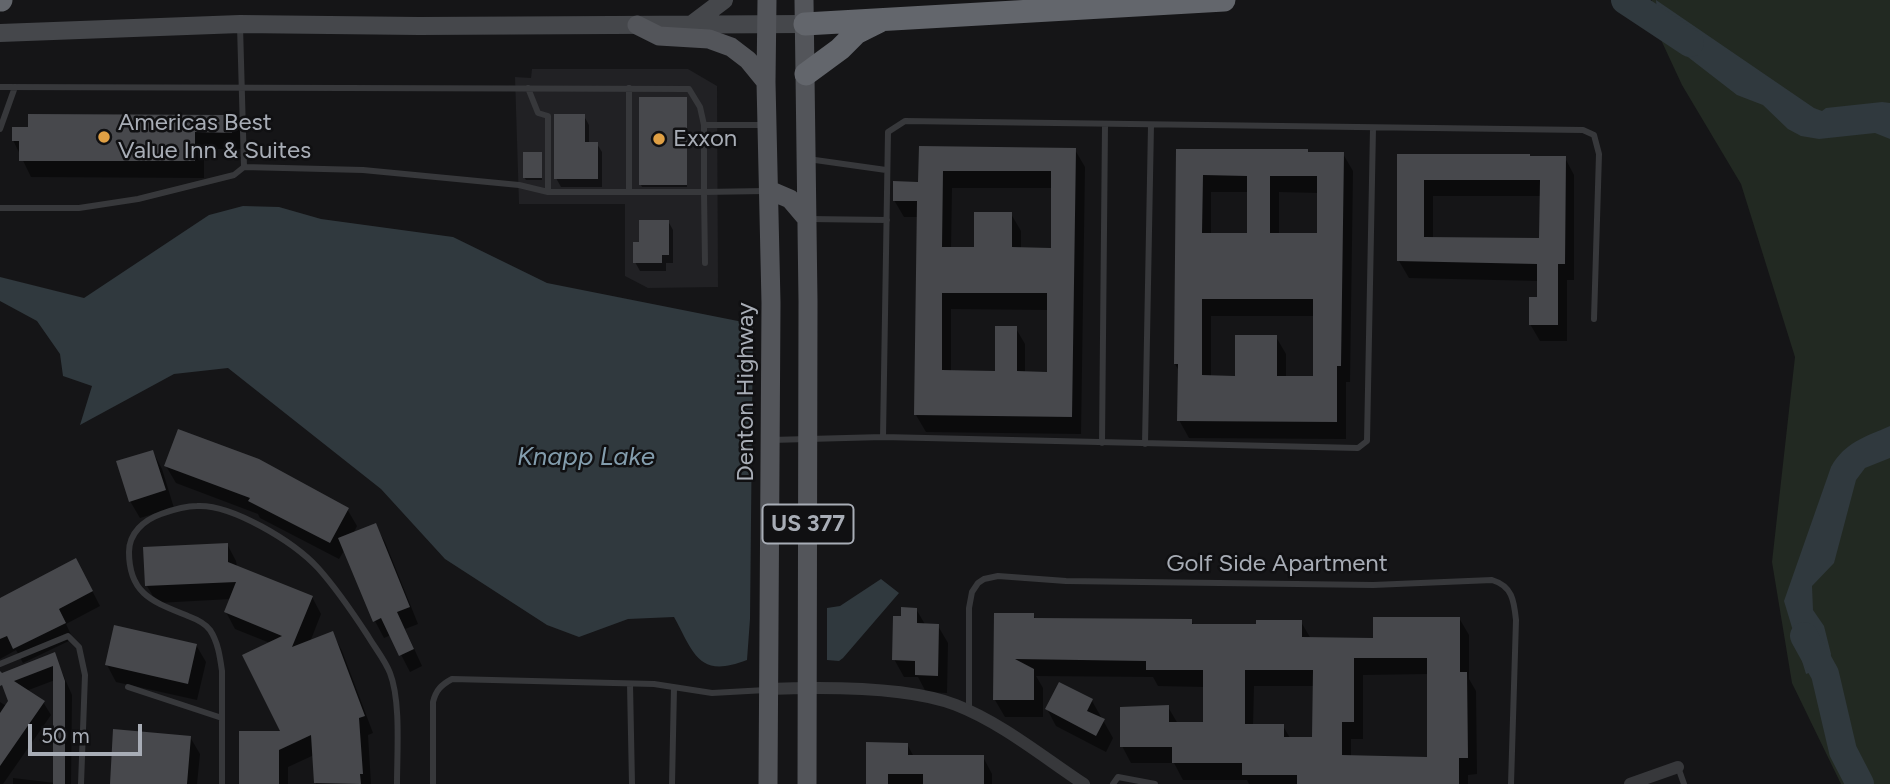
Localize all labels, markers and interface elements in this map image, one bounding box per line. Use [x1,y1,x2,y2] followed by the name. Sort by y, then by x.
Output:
[118,109,311,165] place label: Americas Best Value Inn & Suites
[673,125,737,153] place label: Exxon
[96,129,112,145] marker: Americas Best Value Inn & Suites
[651,131,667,147] marker: Exxon
[732,302,760,482] street label: Denton Highway
[517,441,655,473] water label: Knapp Lake
[762,504,854,544] road number: US 377
[1166,550,1388,578] street label: Golf Side Apartment
[32,710,145,754] scale bar
[41,723,90,748] text: 50 m

